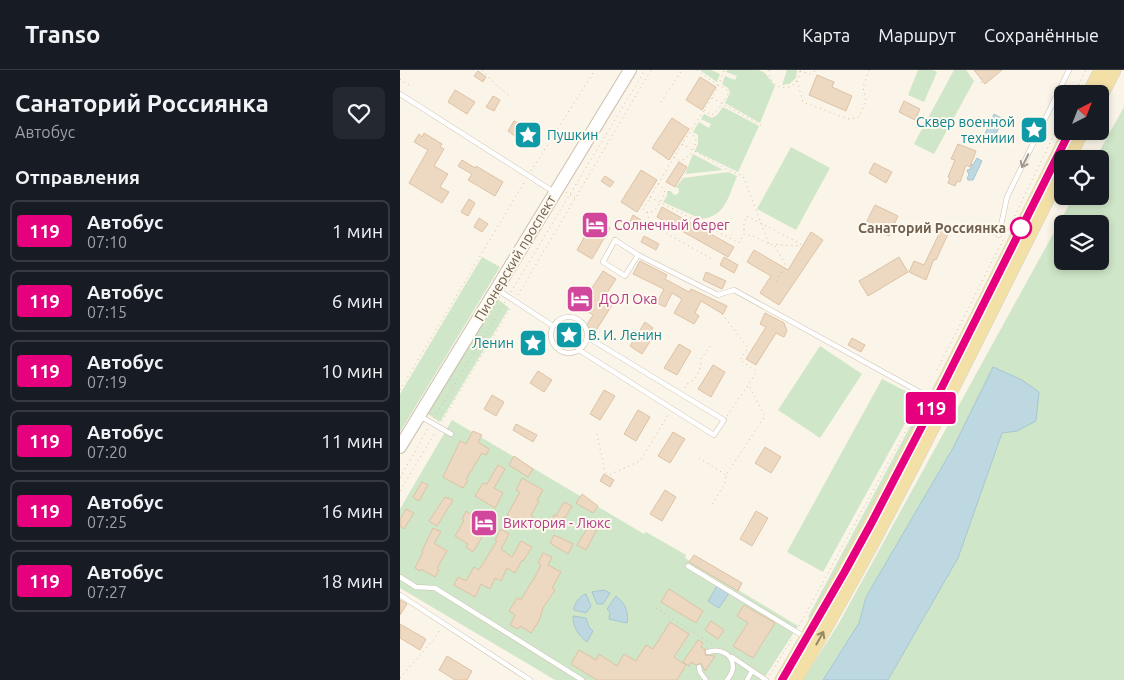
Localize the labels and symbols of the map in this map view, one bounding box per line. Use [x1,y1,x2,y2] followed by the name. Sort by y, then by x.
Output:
[1054,85,1109,140] north arrow
[916,114,1015,146] place label: Сквер военной техниии
[1019,115,1049,145] place icon: Сквер военной техниии
[513,120,543,150] place icon: Пушкин
[547,127,598,143] place label: Пушкин
[1020,153,1029,168] one-way arrow
[471,192,559,324] street label: Пионерский проспект
[580,210,610,240] hotel icon: Солнечный берег
[614,217,730,233] place label: Солнечный берег
[1010,217,1032,239] marker: Санаторий Россиянка
[858,220,1006,236] place label: Санаторий Россиянка
[565,284,595,314] hotel icon: ДОЛ Ока
[599,291,658,307] place label: ДОЛ Ока
[554,320,584,350] place icon: В. И. Ленин
[588,327,662,343] place label: В. И. Ленин
[518,328,548,358] place icon: Ленин
[472,335,514,351] place label: Ленин
[902,392,960,424] line badge: 119
[469,508,499,538] hotel icon: Виктория - Люкс
[503,515,611,531] place label: Виктория - Люкс
[815,631,825,646] one-way arrow

